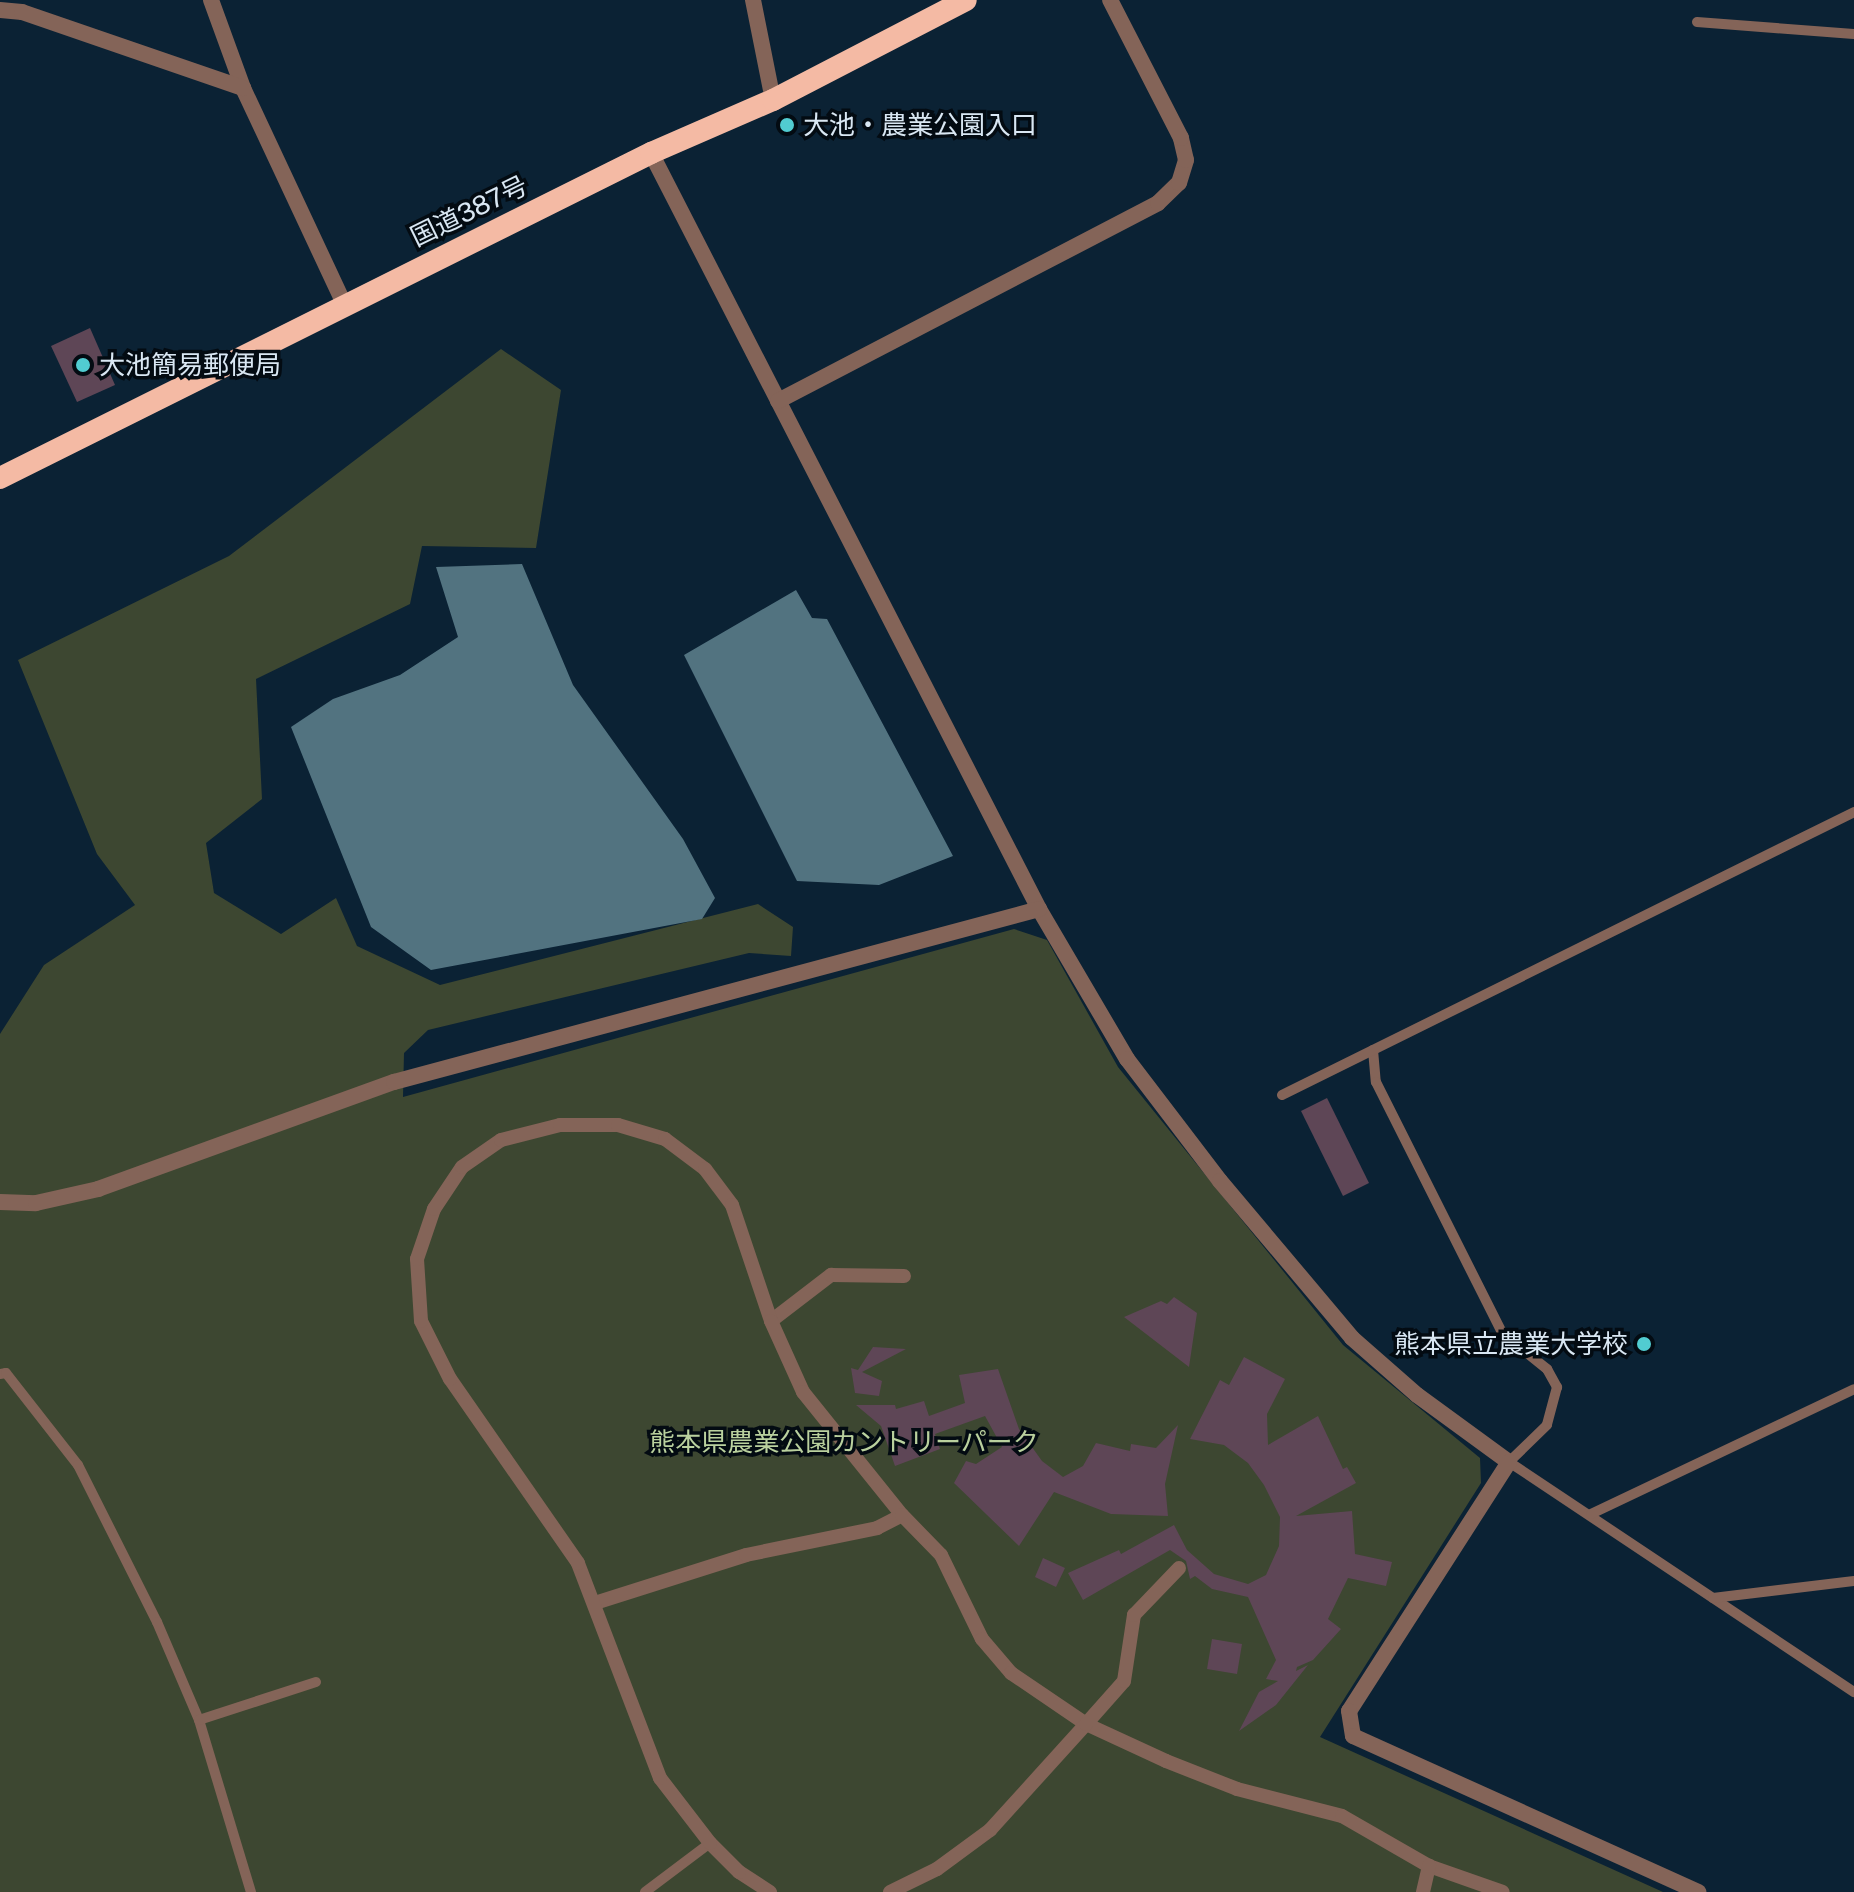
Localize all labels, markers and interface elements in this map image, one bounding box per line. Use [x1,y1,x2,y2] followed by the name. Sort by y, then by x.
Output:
[803,109,1037,141] place label: 大池・農業公園入口
[778,116,796,134] marker: 大池・農業公園入口
[405,169,533,253] street label: 国道387号
[99,349,281,381] place label: 大池簡易郵便局
[74,356,92,374] marker: 大池簡易郵便局
[1394,1328,1628,1360] place label: 熊本県立農業大学校
[1635,1335,1653,1353] marker: 熊本県立農業大学校
[649,1426,1039,1458] park label: 熊本県農業公園カントリーパーク

